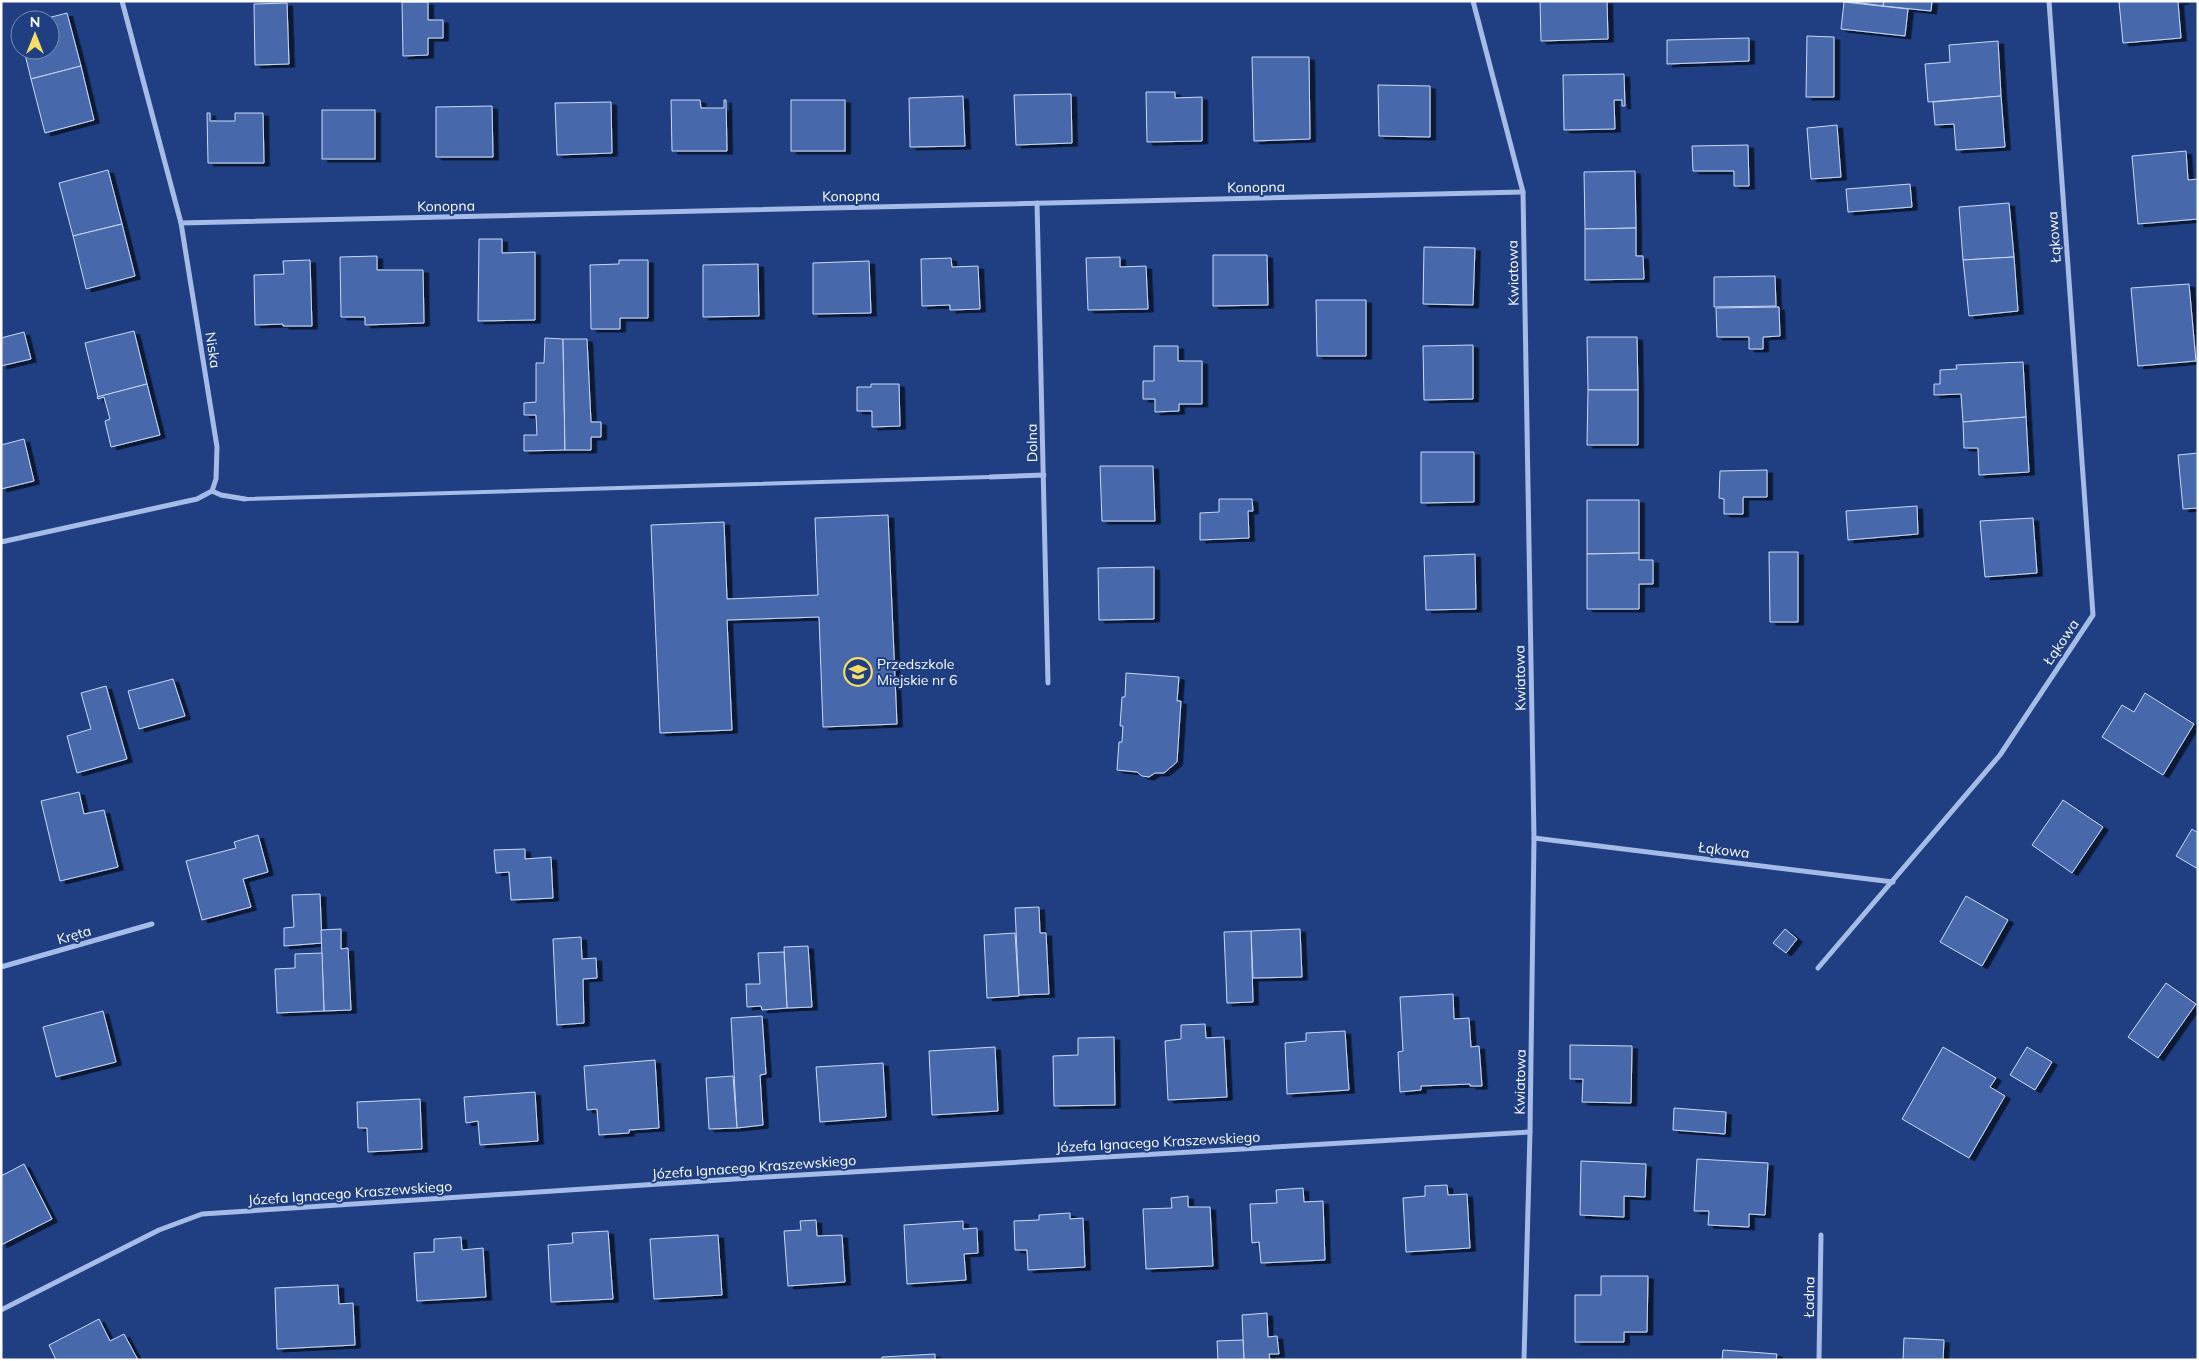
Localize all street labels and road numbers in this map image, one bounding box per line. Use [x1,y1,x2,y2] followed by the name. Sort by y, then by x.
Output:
[1227,177,1285,197] street label: Konopna
[822,186,880,206] street label: Konopna
[417,196,475,216] street label: Konopna
[2043,211,2065,264] street label: Łąkowa
[1503,240,1523,306] street label: Kwiatowa
[201,331,225,369] street label: Niska
[1023,424,1041,462] street label: Dolna
[2039,616,2083,669] street label: Łąkowa
[1510,645,1530,711] street label: Kwiatowa
[1696,838,1751,862] street label: Łąkowa
[55,922,93,948] street label: Kręta
[1510,1049,1530,1115] street label: Kwiatowa
[1055,1128,1261,1156] street label: Józefa Ignacego Kraszewskiego
[651,1151,857,1183] street label: Józefa Ignacego Kraszewskiego
[247,1177,453,1209] street label: Józefa Ignacego Kraszewskiego
[1800,1276,1818,1319] street label: Ładna

